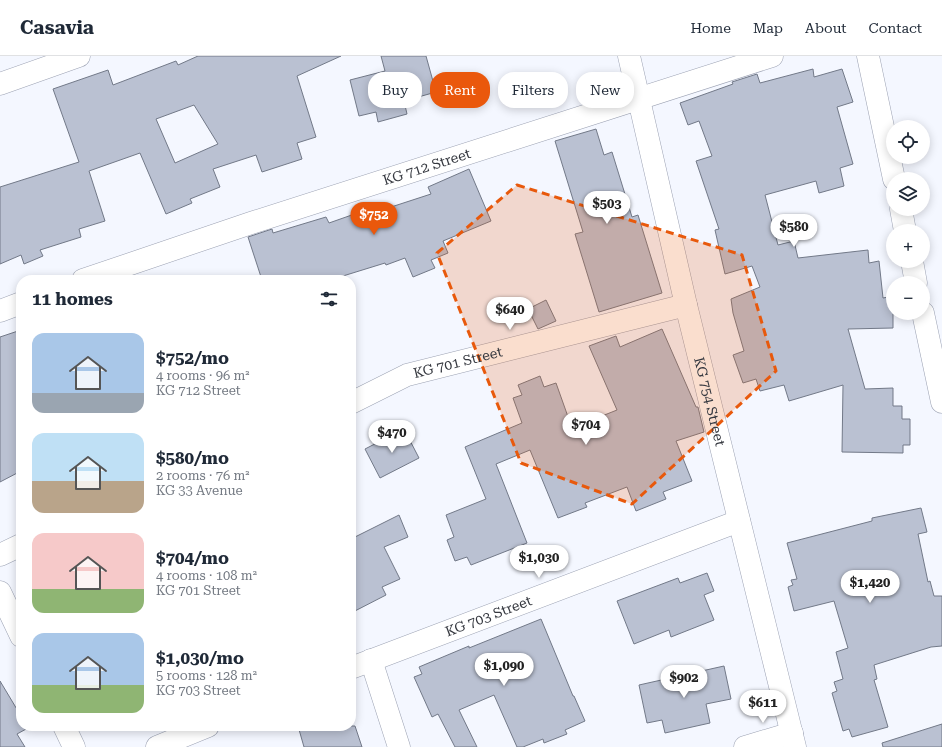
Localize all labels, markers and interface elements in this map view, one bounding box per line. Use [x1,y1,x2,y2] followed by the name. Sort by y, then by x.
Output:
[20,16,94,39] text: Casavia
[690,20,731,36] text: Home
[753,20,783,36] text: Map
[805,20,847,36] text: About
[869,20,922,36] text: Contact
[368,72,422,108] chip: Buy
[430,72,490,108] chip: Rent
[498,72,568,108] chip: Filters
[576,72,634,108] chip: New
[886,120,930,320] map controls
[886,120,930,164] button: locate
[381,145,473,188] street label: KG 712 Street
[886,172,930,216] button: layers
[583,191,631,225] pin: $503
[592,196,622,211] text: $503
[350,202,398,236] pin: $752
[359,207,389,222] text: $752
[770,214,818,248] pin: $580
[779,219,809,234] text: $580
[886,224,930,268] button: +
[886,276,930,320] button: −
[318,288,340,310] icon: filters
[32,289,113,309] text: 11 homes
[486,297,534,331] pin: $640
[495,302,525,317] text: $640
[412,343,504,381] street label: KG 701 Street
[156,348,229,368] text: $752/mo
[64,349,112,397] icon: home
[691,355,729,448] street label: KG 754 Street
[156,368,250,383] text: 4 rooms · 96 m²
[156,383,241,398] text: KG 712 Street
[562,412,610,446] pin: $704
[571,417,601,432] text: $704
[368,420,416,454] pin: $470
[377,425,407,440] text: $470
[156,448,229,468] text: $580/mo
[64,449,112,497] icon: home
[156,468,250,483] text: 2 rooms · 76 m²
[156,483,243,498] text: KG 33 Avenue
[506,545,572,579] pin: $1,030
[156,548,229,568] text: $704/mo
[64,549,112,597] icon: home
[519,550,559,565] text: $1,030
[156,568,257,583] text: 4 rooms · 108 m²
[837,570,903,604] pin: $1,420
[850,575,890,590] text: $1,420
[156,583,241,598] text: KG 701 Street
[443,592,534,640] street label: KG 703 Street
[156,648,244,668] text: $1,030/mo
[64,649,112,697] icon: home
[471,653,537,687] pin: $1,090
[484,658,524,673] text: $1,090
[660,665,708,699] pin: $902
[156,668,257,683] text: 5 rooms · 128 m²
[669,670,699,685] text: $902
[156,683,241,698] text: KG 703 Street
[739,690,787,724] pin: $611
[748,695,778,710] text: $611

